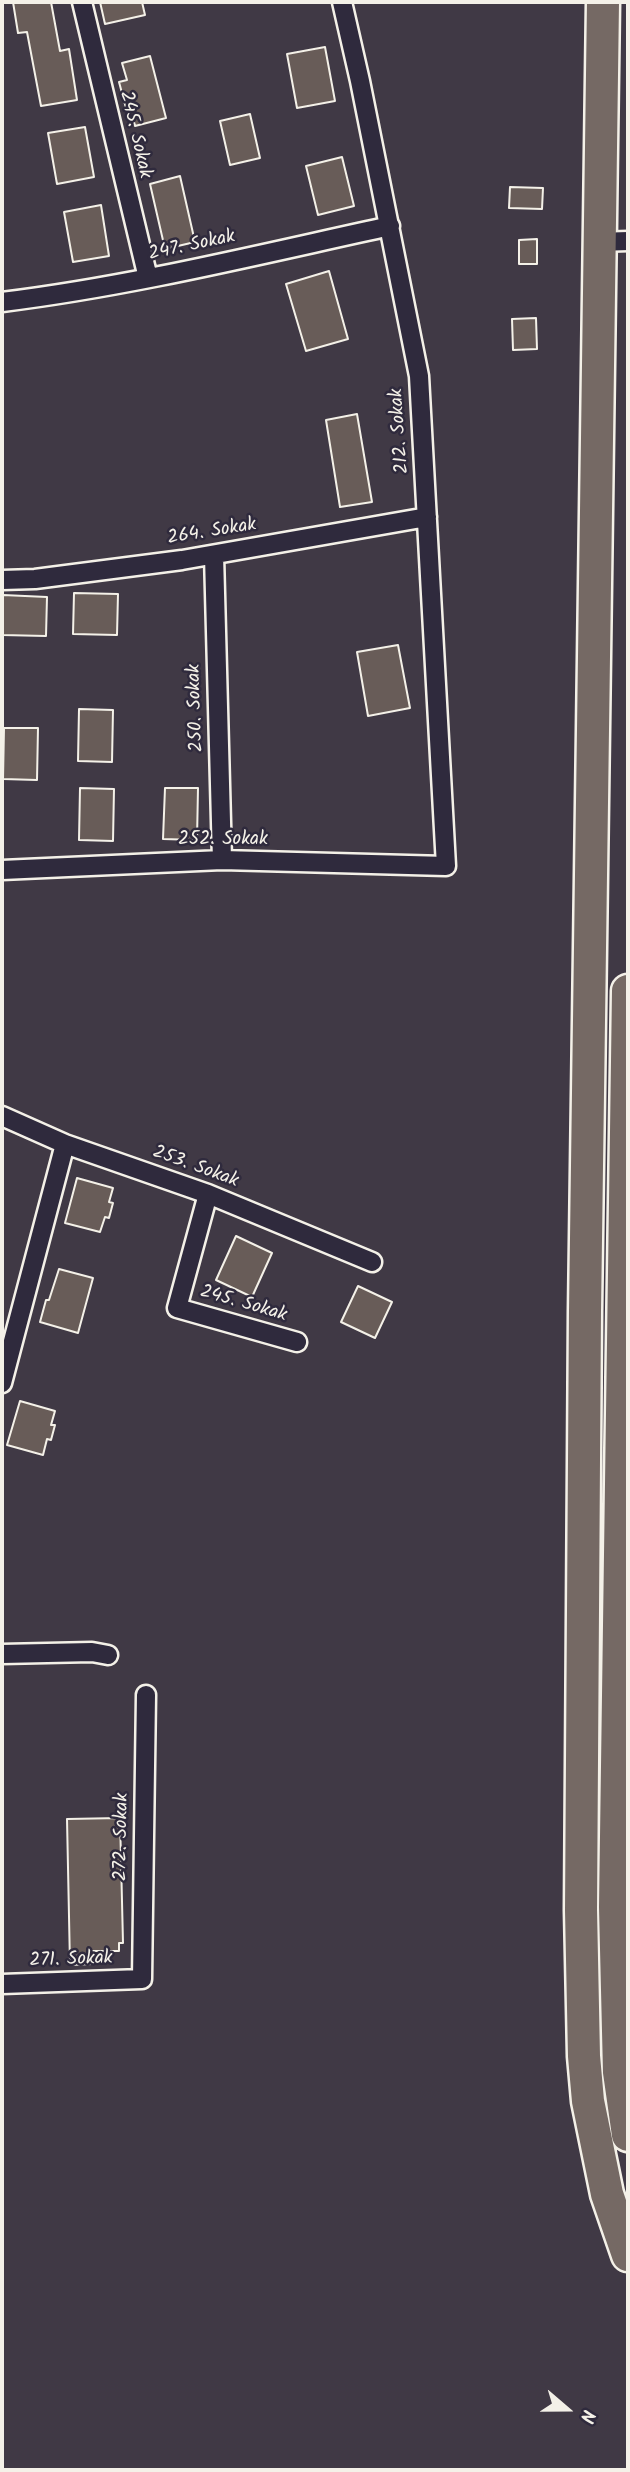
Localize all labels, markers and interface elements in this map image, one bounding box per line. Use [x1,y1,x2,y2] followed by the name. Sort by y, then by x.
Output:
[113,89,155,181] street label: 245. Sokak
[147,227,237,267] street label: 247. Sokak
[387,388,415,474] street label: 212. Sokak
[166,515,258,551] street label: 264. Sokak
[184,663,210,753] street label: 250. Sokak
[178,830,268,852] street label: 252. Sokak
[149,1142,241,1194] street label: 253. Sokak
[197,1282,289,1328] street label: 245. Sokak
[111,1793,135,1881] street label: 272. Sokak
[29,1948,113,1974] street label: 271. Sokak
[532,2374,602,2444] north arrow
[571,2405,603,2427] text: N

